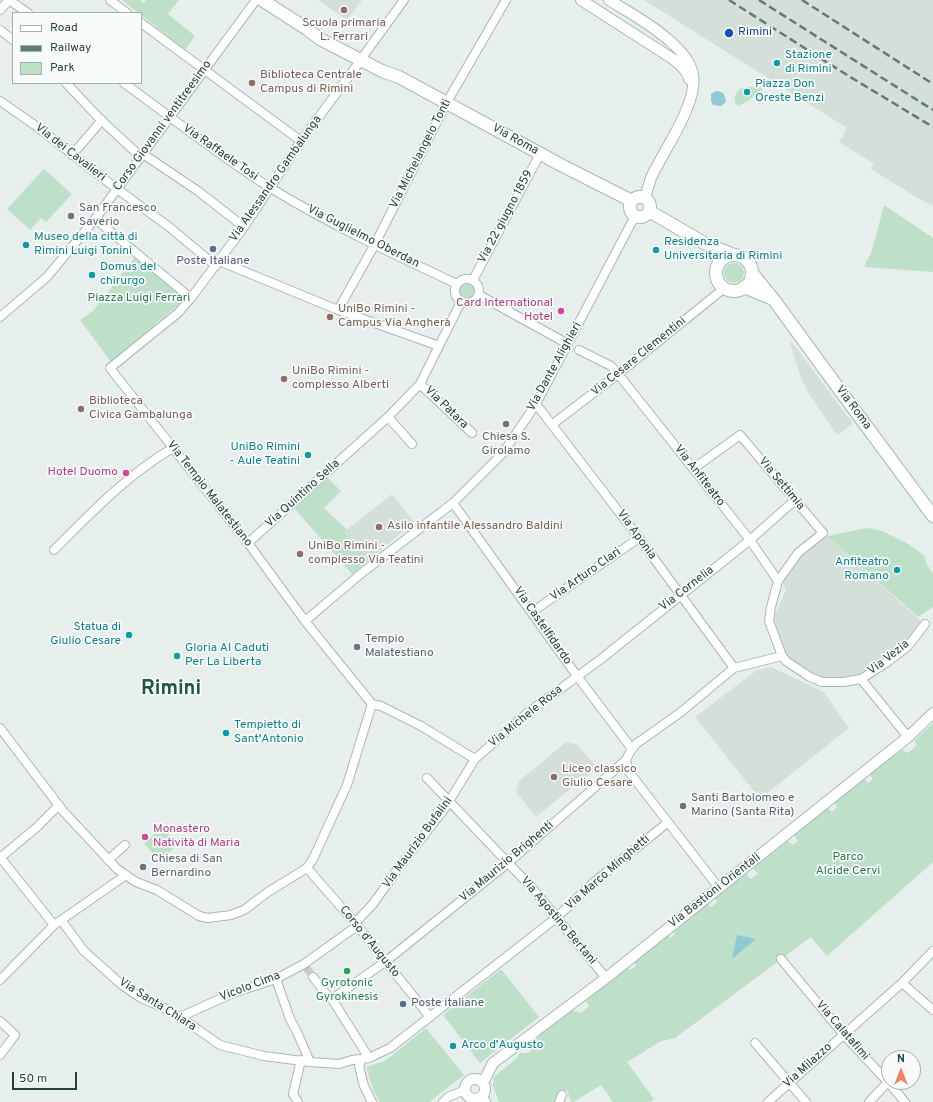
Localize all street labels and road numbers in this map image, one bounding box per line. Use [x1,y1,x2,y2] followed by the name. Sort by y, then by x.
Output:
[111,58,215,194] street label: Corso Giovanni ventitreesimo
[387,97,455,211] street label: Via Michelangelo Tonti
[227,113,325,245] street label: Via Alessandro Gambalunga
[32,121,108,185] street label: Via dei Cavalieri
[489,121,541,159] street label: Via Roma
[179,122,261,184] street label: Via Raffaele Tosi
[475,168,537,266] street label: Via 22 giugno 1859
[305,202,421,272] street label: Via Guglielmo Oberdan
[589,314,689,400] street label: Via Cesare Clementini
[525,320,585,414] street label: Via Dante Alighieri
[832,383,874,433] street label: Via Roma
[421,384,471,432] street label: Via Patara
[163,438,255,550] street label: Via Tempio Malatestiano
[671,442,727,510] street label: Via Anfiteatro
[755,455,807,513] street label: Via Settimia
[263,457,343,531] street label: Via Quintino Sella
[613,507,659,563] street label: Via Aponia
[548,545,624,605] street label: Via Arturo Clari
[657,563,717,615] street label: Via Cornelia
[510,584,574,668] street label: Via Castelfidardo
[865,637,913,679] street label: Via Vezia
[486,683,566,751] street label: Via Michele Rosa
[380,794,456,892] street label: Via Maurizio Bufalini
[457,818,557,906] street label: Via Maurizio Brighenti
[563,832,653,914] street label: Via Marco Minghetti
[666,851,764,931] street label: Via Bastioni Orientali
[517,874,599,968] street label: Via Agostino Bertani
[336,903,402,981] street label: Corso d'Augusto
[218,969,282,1005] street label: Vicolo Cima
[116,975,198,1035] street label: Via Santa Chiara
[812,998,872,1064] street label: Via Calatafimi
[781,1040,835,1092] street label: Via Milazzo

